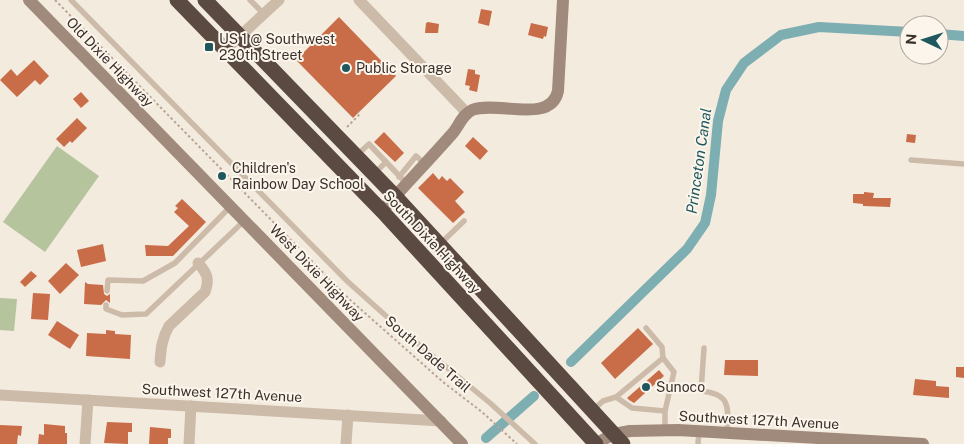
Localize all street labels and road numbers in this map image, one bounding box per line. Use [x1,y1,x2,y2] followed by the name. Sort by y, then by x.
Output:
[63,14,157,110] street label: Old Dixie Highway
[380,187,484,297] street label: South Dixie Highway
[267,221,368,325] street label: West Dixie Highway
[382,313,474,395] street label: South Dade Trail
[141,381,303,405] street label: Southwest 127th Avenue
[678,408,840,432] street label: Southwest 127th Avenue

